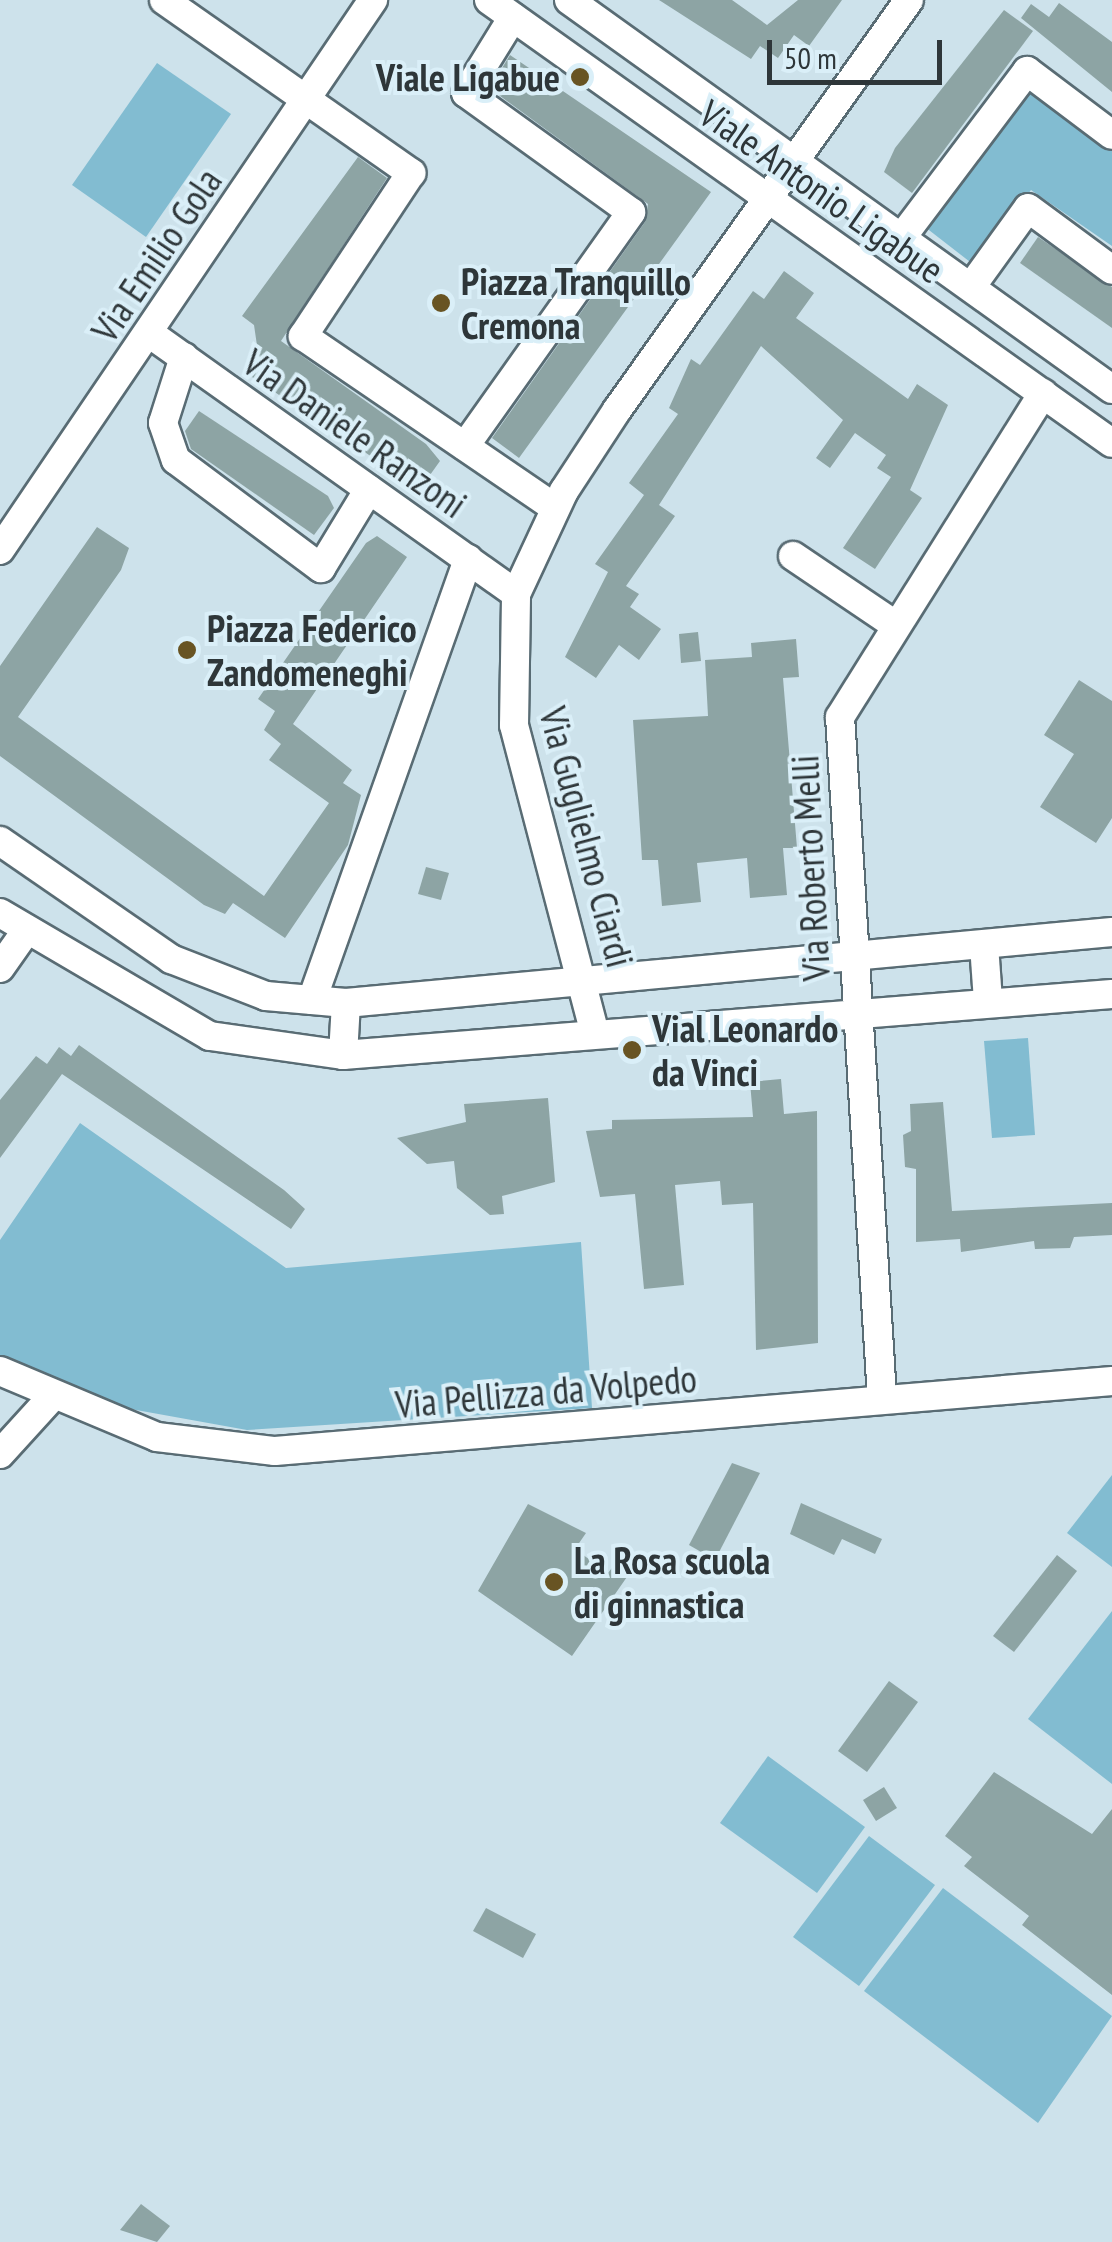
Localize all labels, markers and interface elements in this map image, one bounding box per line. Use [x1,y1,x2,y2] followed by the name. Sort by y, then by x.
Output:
[772,20,947,82] scale bar
[784,38,837,77] text: 50 m
[376,54,560,100] place label: Viale Ligabue
[569,66,591,88] marker: Viale Ligabue
[691,90,953,292] street label: Viale Antonio Ligabue
[81,160,231,350] street label: Via Emilio Gola
[461,258,692,348] place label: Piazza Tranquillo Cremona
[430,292,452,314] marker: Piazza Tranquillo Cremona
[235,339,475,527] street label: Via Daniele Ranzoni
[207,605,417,694] place label: Piazza Federico Zandomeneghi
[176,639,198,661] marker: Piazza Federico Zandomeneghi
[530,702,644,972] street label: Via Guglielmo Ciardi
[781,754,839,982] street label: Via Roberto Melli
[652,1005,838,1094] place label: Vial Leonardo da Vinci
[621,1039,643,1061] marker: Vial Leonardo da Vinci
[393,1355,699,1427] street label: Via Pellizza da Volpedo
[574,1537,770,1626] place label: La Rosa scuola di ginnastica
[543,1571,565,1593] marker: La Rosa scuola di ginnastica

